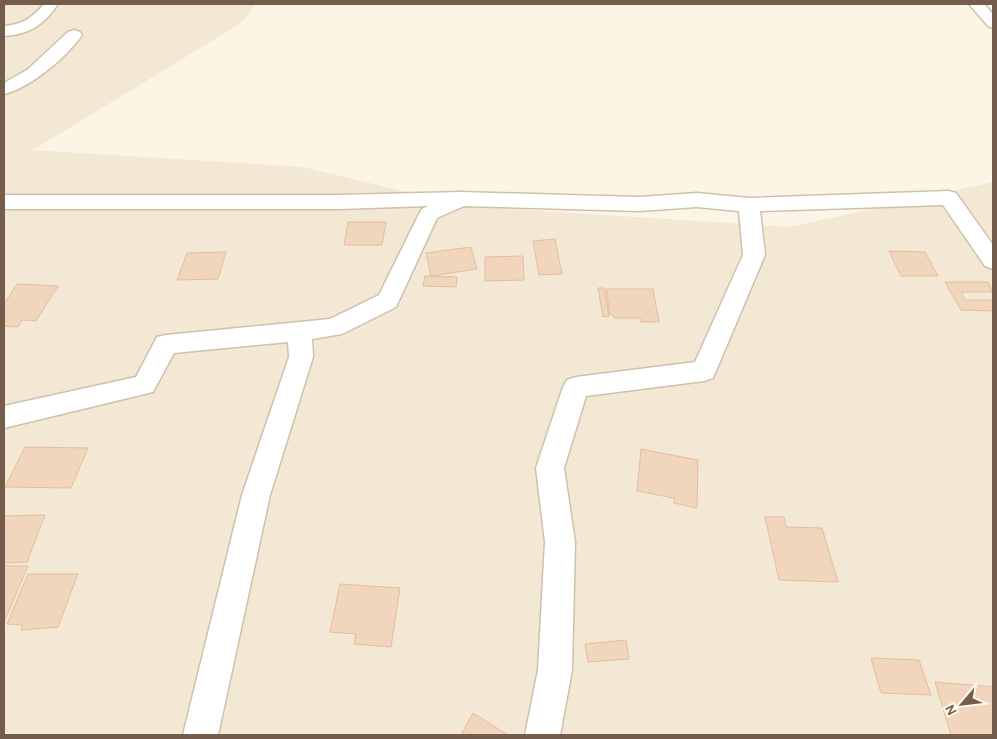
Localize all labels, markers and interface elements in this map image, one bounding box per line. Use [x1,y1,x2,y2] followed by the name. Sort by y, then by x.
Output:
[937,679,987,729] north arrow
[941,701,961,718] text: N

